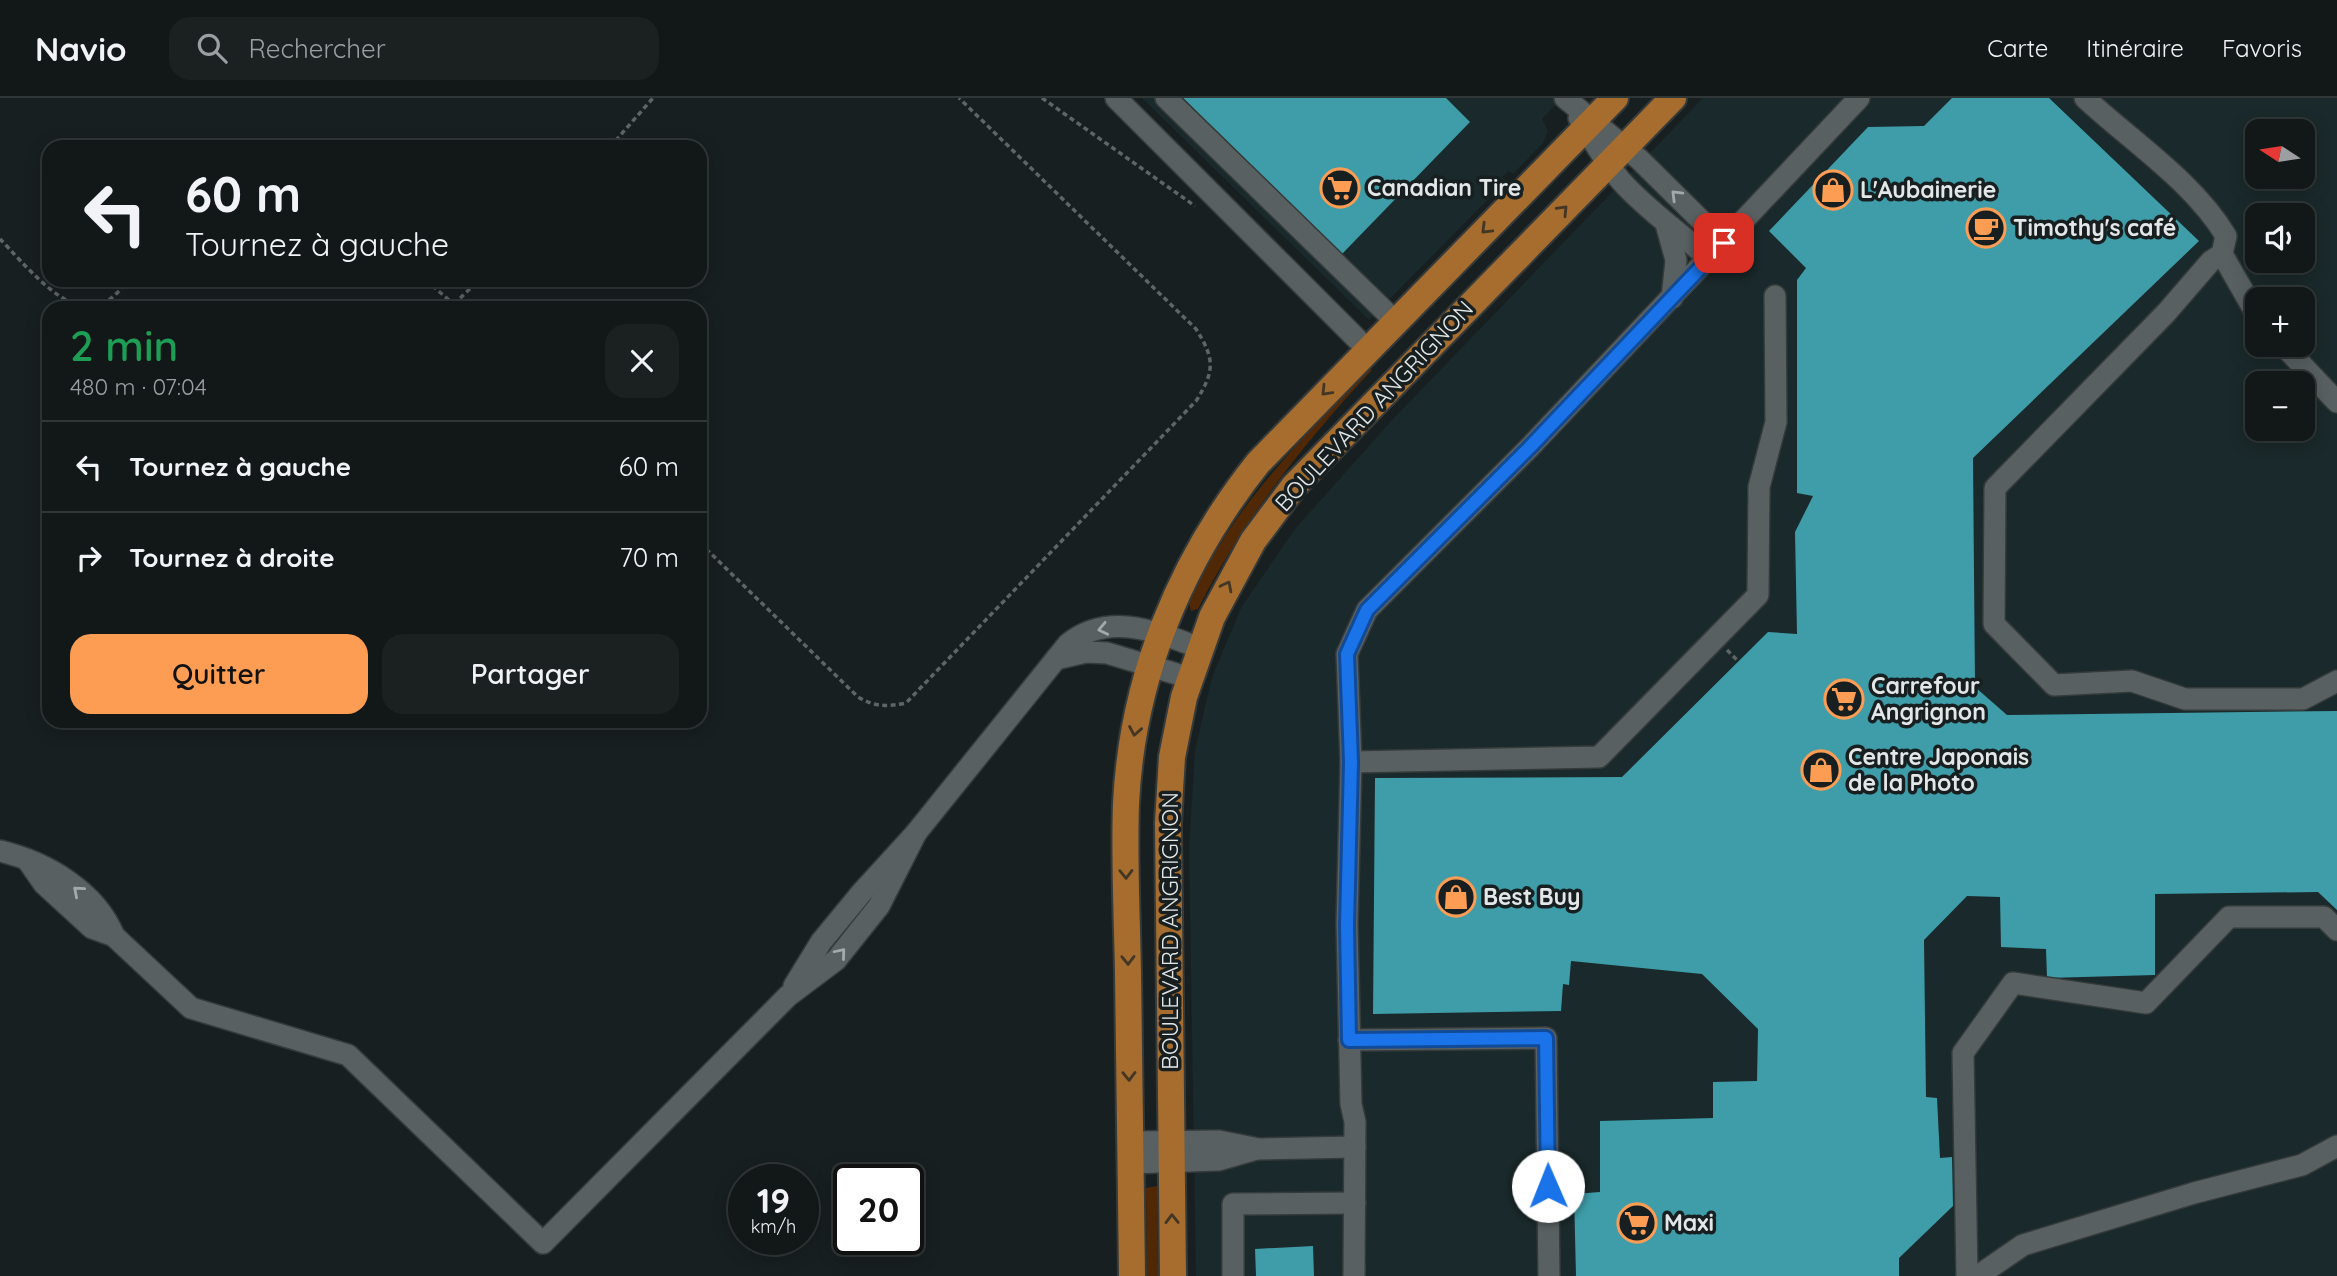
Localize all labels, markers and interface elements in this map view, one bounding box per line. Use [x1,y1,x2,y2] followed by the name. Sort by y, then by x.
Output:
[169,17,659,80] search box
[35,28,127,69] text: Navio
[193,29,231,67] icon: search
[249,32,386,65] text: Rechercher
[1987,33,2048,63] text: Carte
[2086,33,2184,63] text: Itinéraire
[2222,33,2302,63] text: Favoris
[2245,119,2315,189] north arrow
[2245,119,2315,441] map controls
[185,163,301,224] text: 60 m
[1319,167,1361,209] supermarket icon: Canadian Tire
[70,168,161,259] icon: left
[1812,169,1854,211] shop icon: L'Aubainerie
[1367,173,1521,202] place label: Canadian Tire
[1860,175,1996,204] place label: L'Aubainerie
[1671,190,1684,203] one-way arrow
[2245,203,2315,273] button: sound
[1555,206,1567,218] one-way arrow
[1965,207,2007,249] cafe icon: Timothy's café
[1694,213,1754,273] pin
[2013,213,2176,242] place label: Timothy's café
[1482,221,1494,233] one-way arrow
[185,224,449,264] text: Tournez à gauche
[1705,224,1743,262] icon: arrive
[2245,287,2315,357] button: +
[1268,294,1479,517] street label: BOULEVARD ANGRIGNON
[70,319,178,372] text: 2 min
[605,324,679,398] button: close
[2245,371,2315,441] button: −
[70,372,207,401] text: 480 m · 07:04
[1322,383,1335,396] one-way arrow
[70,448,108,486] icon: left
[129,450,351,483] text: Tournez à gauche
[619,450,679,483] text: 60 m
[70,539,108,577] icon: right
[129,541,334,574] text: Tournez à droite
[619,541,679,574] text: 70 m
[1219,580,1232,593] one-way arrow
[1097,621,1109,636] one-way arrow
[70,634,368,714] button: Quitter
[382,634,679,714] button: Partager
[1871,671,1986,726] place label: Carrefour Angrignon
[1823,678,1865,720] supermarket icon: Carrefour Angrignon
[1128,725,1143,737] one-way arrow
[1848,742,2029,797] place label: Centre Japonais de la Photo
[1800,749,1842,791] shop icon: Centre Japonais de la Photo
[1155,792,1184,1070] street label: BOULEVARD ANGRIGNON
[1118,869,1134,880] one-way arrow
[1435,876,1477,918] shop icon: Best Buy
[1483,882,1581,911] place label: Best Buy
[73,887,86,899] one-way arrow
[833,949,845,962] one-way arrow
[1120,955,1135,966] one-way arrow
[1121,1071,1137,1081] one-way arrow
[1511,1149,1585,1223] position arrow
[833,1164,924,1255] speed limit sign: 20
[757,1178,790,1222] text: 19
[1616,1202,1658,1244] supermarket icon: Maxi
[1664,1208,1714,1237] place label: Maxi
[1164,1213,1180,1224] one-way arrow
[751,1215,796,1238] text: km/h

